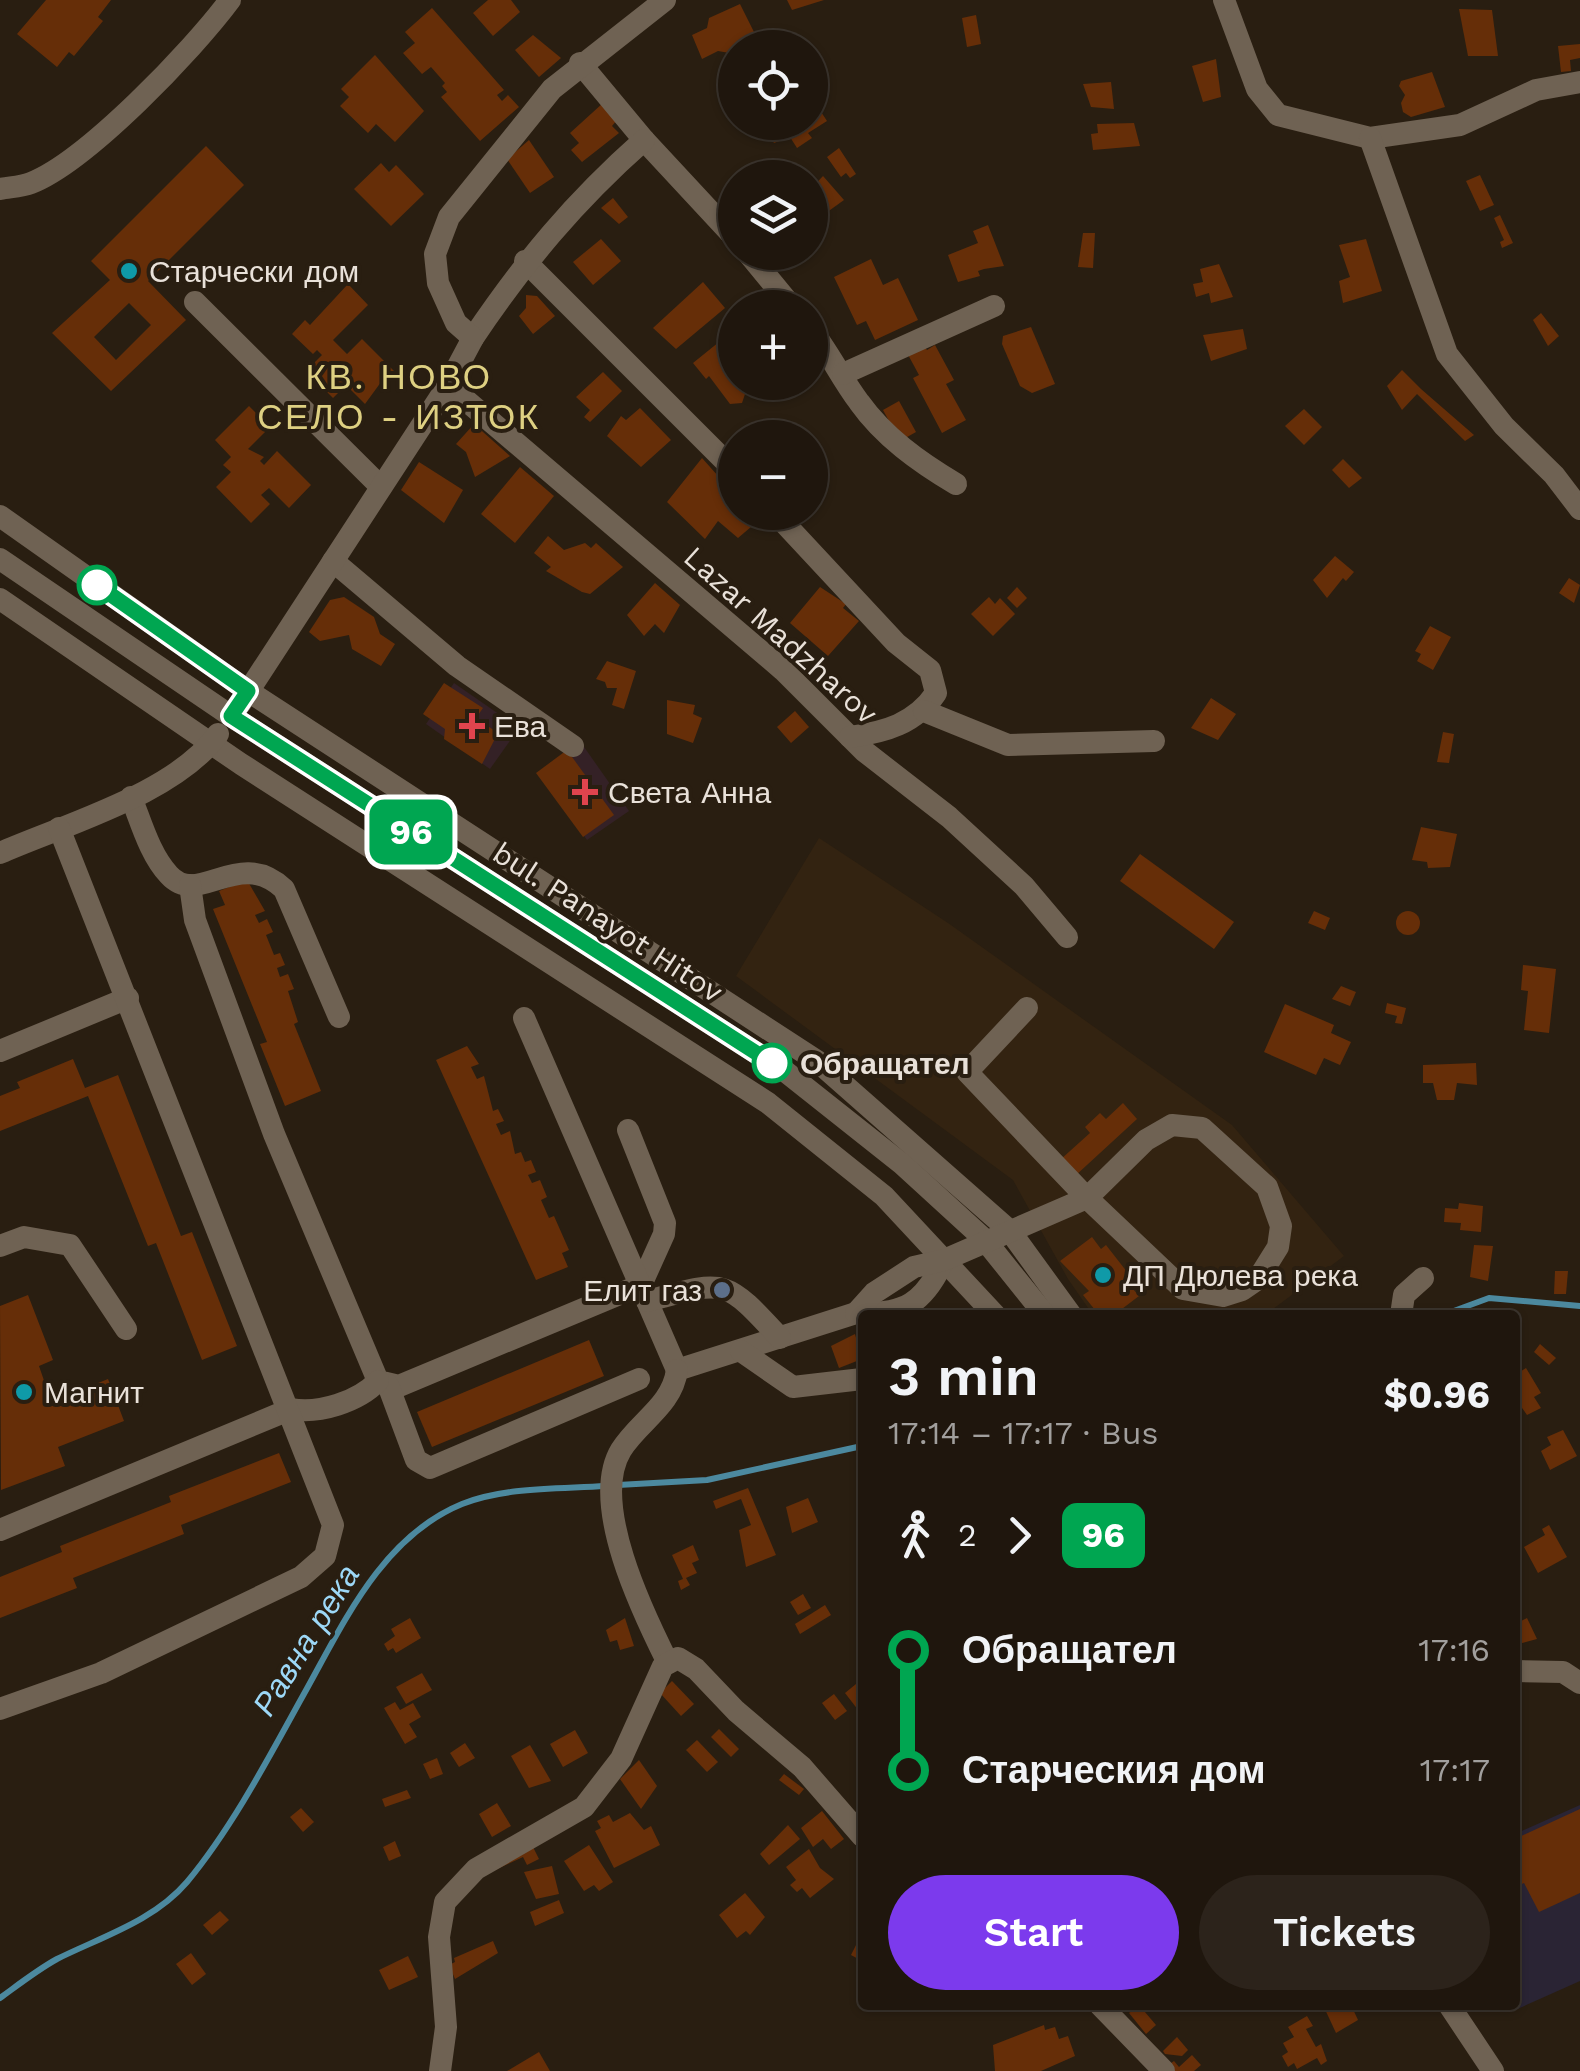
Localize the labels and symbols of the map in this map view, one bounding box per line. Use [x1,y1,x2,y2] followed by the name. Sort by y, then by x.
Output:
[149,254,359,289] place label: Старчески дом
[118,260,140,282] marker: Старчески дом
[257,356,541,438] district label: КВ. НОВО СЕЛО - ИЗТОК
[677,539,885,731] street label: Lazar Madzharov
[78,566,116,604] unlabelled marker
[494,709,547,744] place label: Ева
[459,713,485,739] marker: Ева
[608,775,771,810] place label: Света Анна
[572,779,598,805] marker: Света Анна
[366,800,456,864] line badge: 96
[487,835,730,1010] street label: bul. Panayot Hitov
[753,1044,791,1082] marker: Обращател
[800,1046,970,1081] place label: Обращател
[1123,1258,1358,1293] place label: ДП Дюлева река
[1092,1264,1114,1286] marker: ДП Дюлева река
[583,1273,702,1308] place label: Елит газ
[711,1279,733,1301] marker: Елит газ
[44,1375,144,1410] place label: Магнит
[13,1381,35,1403] marker: Магнит
[245,1558,367,1722] water label: Равна река

